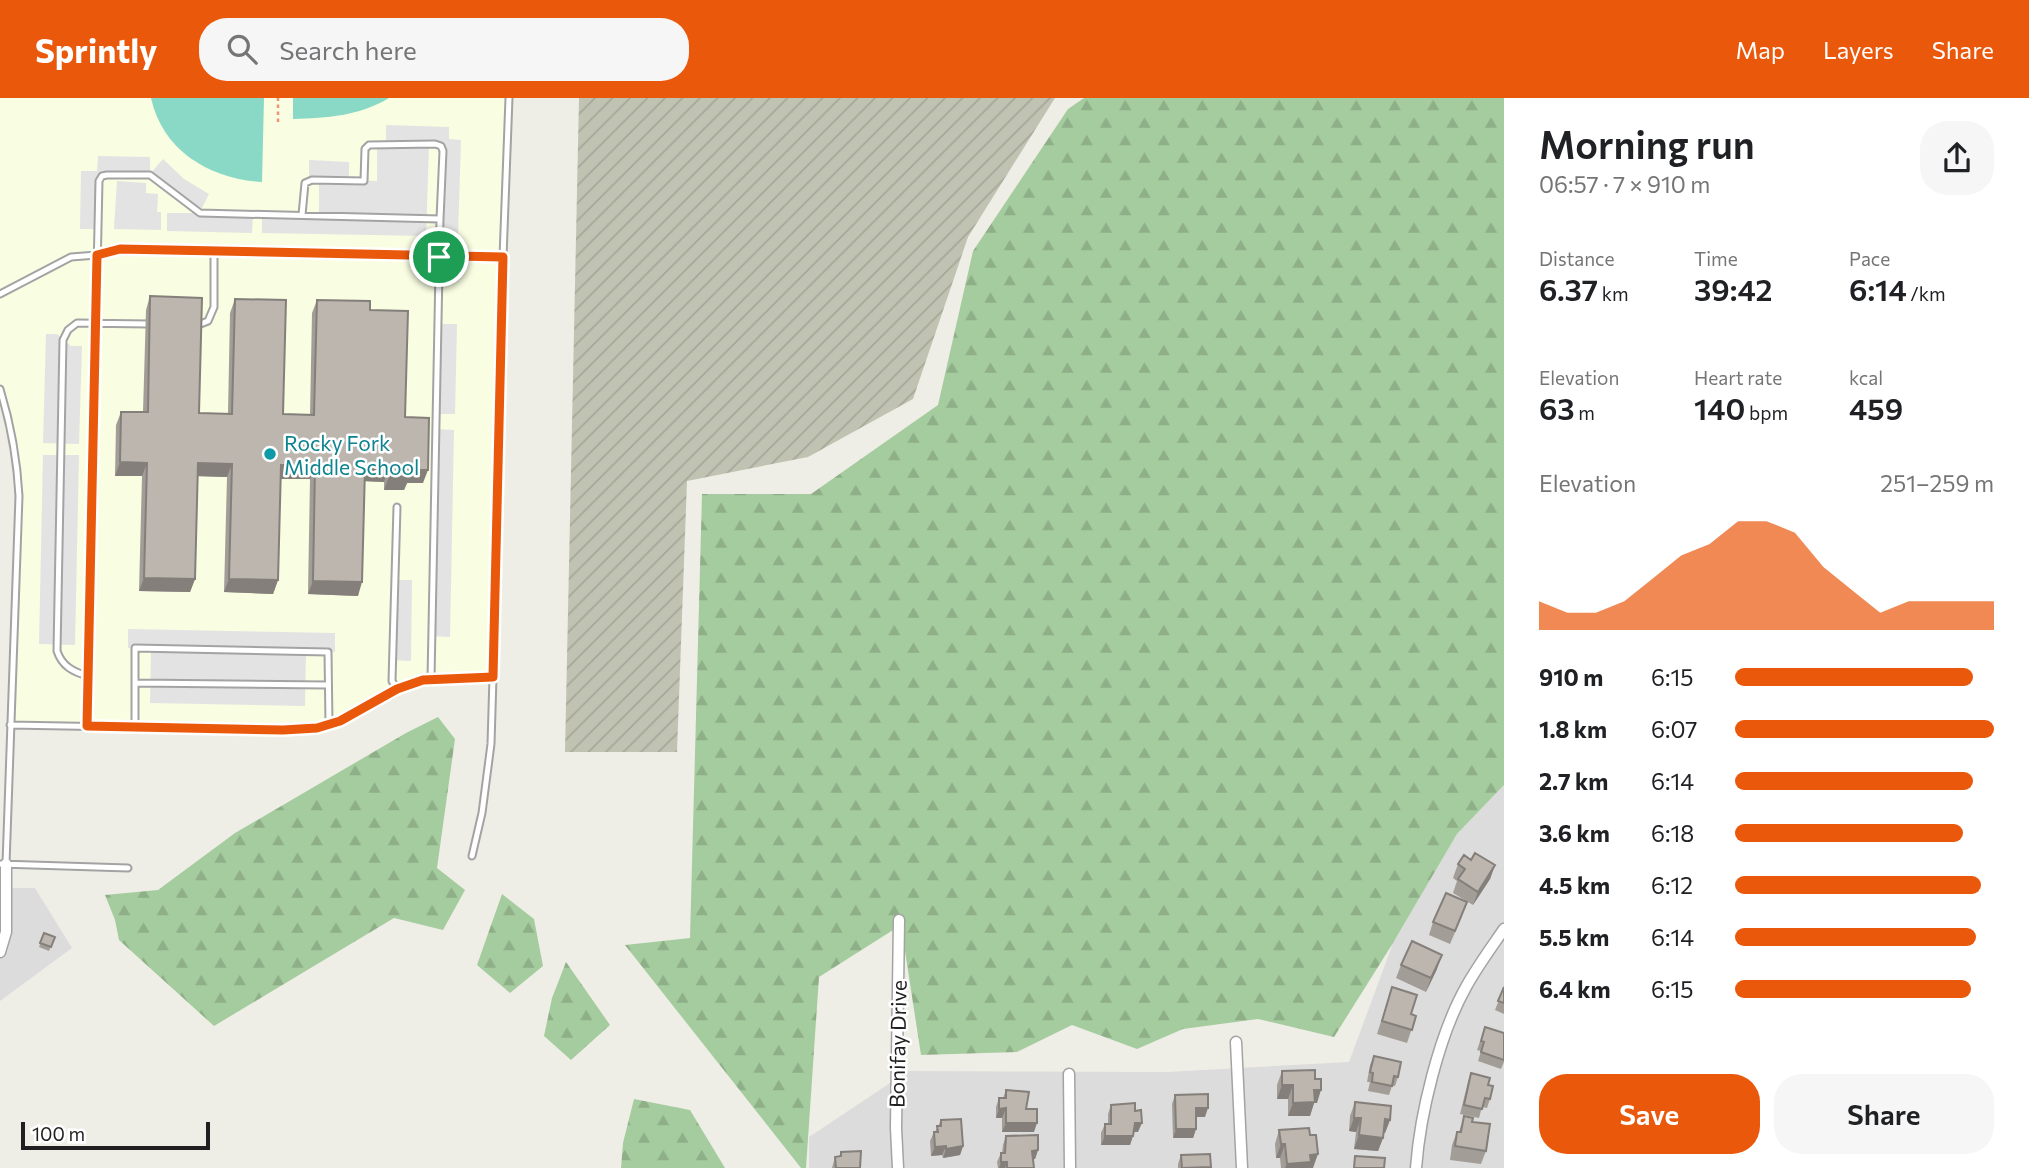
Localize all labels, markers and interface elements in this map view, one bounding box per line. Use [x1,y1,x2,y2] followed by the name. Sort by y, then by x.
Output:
[199,18,689,81] search box
[35,29,157,70] text: Sprintly
[223,30,261,68] icon: search
[279,34,417,65] text: Search here
[1736,35,1785,64] text: Map
[1823,35,1894,64] text: Layers
[1932,35,1994,64] text: Share
[1539,120,1755,167] text: Morning run
[1920,121,1994,195] button: share
[1539,170,1710,198] text: 06:57 · 7 × 910 m
[409,227,469,287] pin
[420,238,458,276] icon: arrive
[1539,247,1615,270] text: Distance
[1694,247,1738,270] text: Time
[1849,247,1890,270] text: Pace
[1539,270,1598,307] text: 6.37
[1694,270,1772,307] text: 39:42
[1849,270,1907,307] text: 6:14
[1598,282,1629,305] text: km
[1907,282,1946,305] text: /km
[1539,366,1619,389] text: Elevation
[1694,366,1782,389] text: Heart rate
[1849,366,1883,389] text: kcal
[1539,389,1575,426] text: 63
[1694,389,1745,426] text: 140
[1849,389,1903,426] text: 459
[1575,401,1595,424] text: m
[1745,401,1788,424] text: bpm
[284,430,419,479] place label: Rocky Fork Middle School
[262,446,278,462] marker: Rocky Fork Middle School
[1539,469,1636,497] text: Elevation
[1880,469,1994,497] text: 251–259 m
[1539,663,1603,691] text: 910 m
[1651,663,1693,691] text: 6:15
[1539,715,1607,743] text: 1.8 km
[1651,715,1697,743] text: 6:07
[1539,767,1608,795] text: 2.7 km
[1651,767,1694,795] text: 6:14
[1539,819,1610,847] text: 3.6 km
[1651,819,1694,847] text: 6:18
[1539,871,1610,899] text: 4.5 km
[1651,871,1693,899] text: 6:12
[1539,923,1609,951] text: 5.5 km
[1651,923,1694,951] text: 6:14
[1539,975,1611,1003] text: 6.4 km
[1651,975,1693,1003] text: 6:15
[883,980,911,1108] street label: Bonifay Drive
[1539,1074,1760,1154] button: Save
[1774,1074,1994,1154] button: Share
[21,1119,210,1151] scale bar
[32,1122,85,1145] text: 100 m

